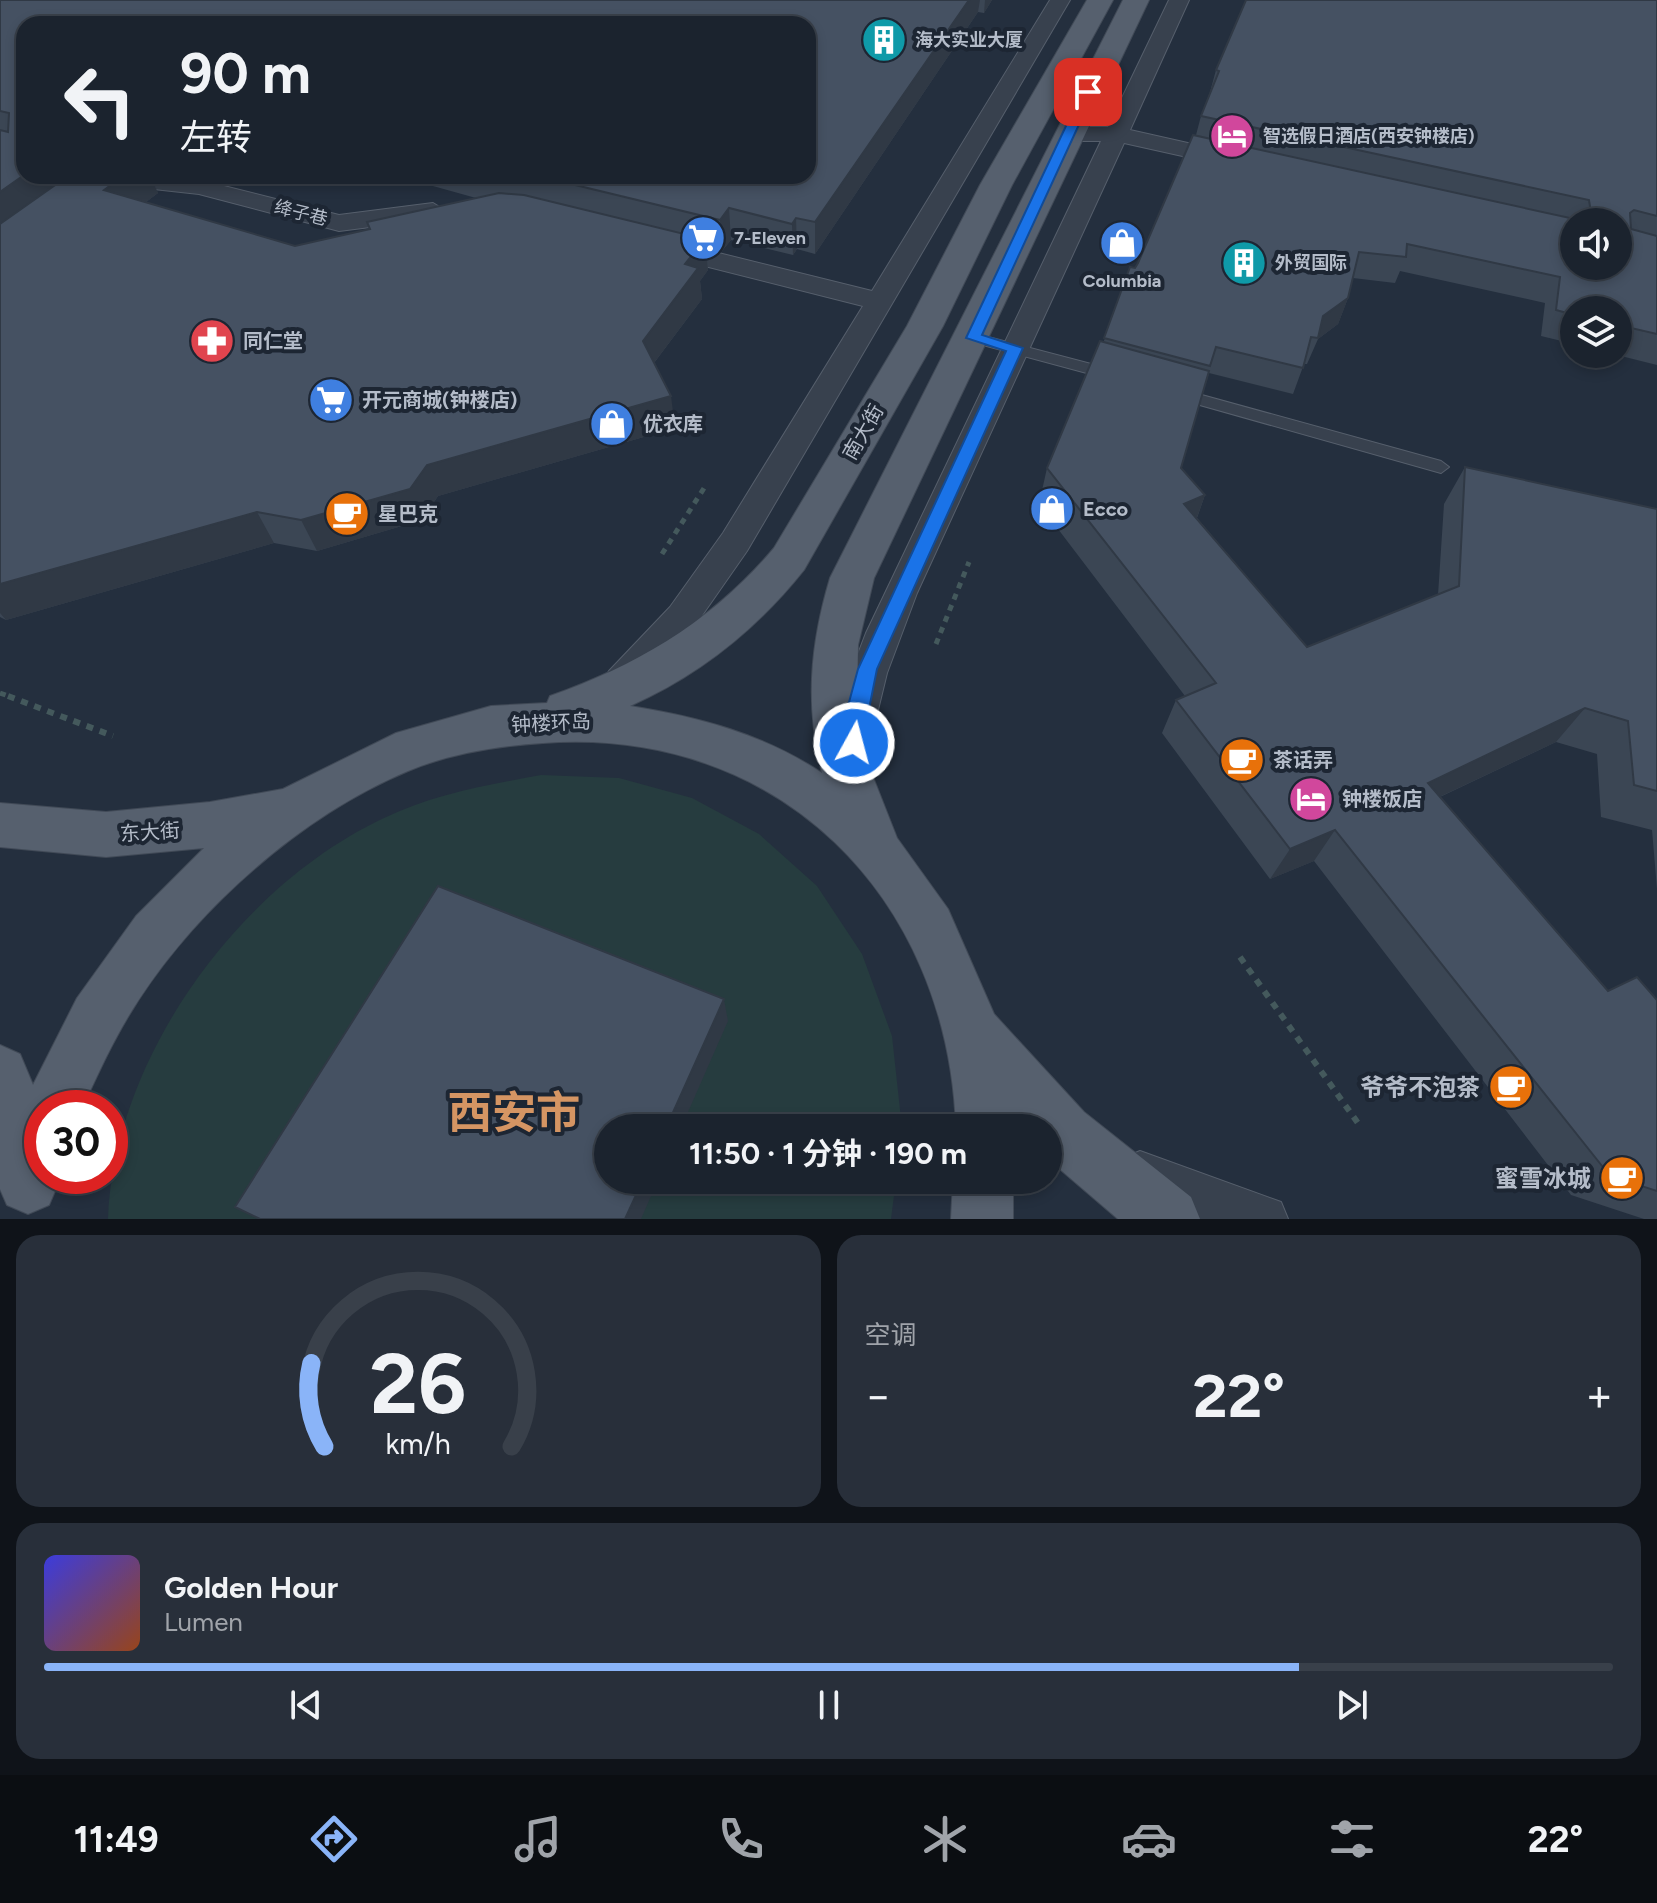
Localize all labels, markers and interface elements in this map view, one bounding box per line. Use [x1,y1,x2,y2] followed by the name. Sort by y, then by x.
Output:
[860,16,908,64] building icon: 海大实业大厦
[915,29,1023,51] place label: 海大实业大厦
[180,40,311,107] text: 90 m
[48,48,152,152] icon: left
[1054,58,1122,126] pin
[1066,70,1110,114] icon: arrive
[1208,112,1256,160] hotel icon: 智选假日酒店(西安钟楼店)
[180,116,252,159] text: 左转
[1263,125,1475,147] place label: 智选假日酒店(西安钟楼店)
[272,196,330,230] street label: 绛子巷
[1560,208,1632,368] map controls
[1560,208,1632,280] button: sound
[679,214,727,262] supermarket icon: 7-Eleven
[1098,219,1146,267] shop icon: Columbia
[734,227,806,249] place label: 7-Eleven
[1220,239,1268,287] building icon: 外贸国际
[1275,252,1347,274] place label: 外贸国际
[1083,270,1161,292] place label: Columbia
[1560,296,1632,368] button: layers
[188,317,236,365] pharmacy icon: 同仁堂
[243,329,303,353] place label: 同仁堂
[307,376,355,424] supermarket icon: 开元商城(钟楼店)
[362,388,517,412] place label: 开元商城(钟楼店)
[588,400,636,448] shop icon: 优衣库
[838,400,888,464] street label: 南大街
[643,412,703,436] place label: 优衣库
[1028,485,1076,533] shop icon: Ecco
[323,490,371,538] cafe icon: 星巴克
[1083,497,1129,521] place label: Ecco
[378,502,438,526] place label: 星巴克
[812,701,896,785] position arrow
[510,709,592,737] street label: 钟楼环岛
[1218,736,1266,784] cafe icon: 茶话弄
[1273,748,1333,772] place label: 茶话弄
[1287,775,1335,823] hotel icon: 钟楼饭店
[1342,787,1422,811] place label: 钟楼饭店
[119,818,181,846] street label: 东大街
[1487,1063,1535,1111] cafe icon: 爷爷不泡茶
[1360,1073,1480,1102] place label: 爷爷不泡茶
[448,1086,580,1139] district label: 西安市
[24,1090,128,1194] speed limit sign: 30
[689,1135,967,1172] text: 11:50 · 1 分钟 · 190 m
[1598,1154,1646,1202] cafe icon: 蜜雪冰城
[1495,1164,1591,1193] place label: 蜜雪冰城
[865,1319,917,1351] text: 空调
[370,1334,466,1434] text: 26
[1193,1360,1285,1432] text: 22°
[865,1369,892,1422] text: −
[1586,1369,1613,1422] text: +
[386,1427,451,1461] text: km/h
[164,1569,338,1606] text: Golden Hour
[164,1606,243,1638] text: Lumen
[284,1683,328,1727] icon: previous
[807,1683,851,1727] icon: pause
[1330,1683,1374,1727] icon: next
[306,1811,362,1867] icon: directions
[510,1811,566,1867] icon: music
[713,1811,769,1867] icon: phone
[917,1811,973,1867] icon: climate
[1121,1811,1177,1867] icon: car
[1324,1811,1380,1867] icon: filters
[74,1818,159,1861] text: 11:49
[1528,1818,1583,1861] text: 22°

